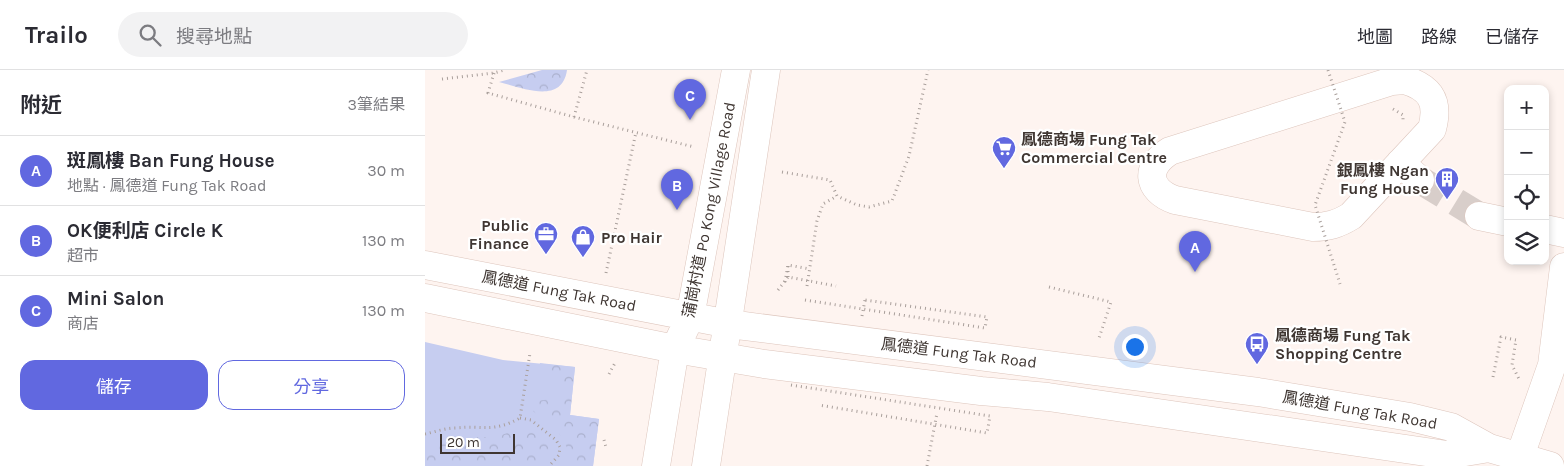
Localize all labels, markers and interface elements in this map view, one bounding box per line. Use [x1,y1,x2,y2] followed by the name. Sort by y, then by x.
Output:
[118,12,468,57] search box
[25,21,88,49] text: Trailo
[136,21,164,49] icon: search
[176,26,252,48] text: 搜尋地點
[1357,26,1393,48] text: 地圖
[1421,26,1457,48] text: 路線
[1485,26,1539,48] text: 已儲存
[674,79,706,120] pin: C
[1504,85,1549,265] map controls
[1504,85,1549,130] button: +
[20,93,62,117] text: 附近
[348,95,405,114] text: 3筆結果
[679,100,739,320] street label: 蒲崗村道 Po Kong Village Road
[1021,130,1167,167] place label: 鳳德商場 Fung Tak Commercial Centre
[1504,130,1549,175] button: −
[991,135,1017,169] supermarket icon: 鳳德商場 Fung Tak Commercial Centre
[67,150,275,172] text: 斑鳳樓 Ban Fung House
[31,161,41,180] text: A
[367,161,405,180] text: 30 m
[1337,161,1429,198] place label: 銀鳳樓 Ngan Fung House
[1434,166,1460,200] building icon: 銀鳳樓 Ngan Fung House
[661,169,693,210] pin: B
[1504,175,1549,220] button: locate
[67,176,267,195] text: 地點 · 鳳德道 Fung Tak Road
[469,216,529,253] place label: Public Finance
[67,220,223,242] text: OK便利店 Circle K
[1504,220,1549,265] button: layers
[533,221,559,255] office icon: Public Finance
[570,224,596,258] shop icon: Pro Hair
[601,228,663,247] place label: Pro Hair
[31,231,41,250] text: B
[362,231,405,250] text: 130 m
[1179,231,1211,272] pin: A
[67,246,99,265] text: 超市
[480,267,638,315] street label: 鳳德道 Fung Tak Road
[67,288,164,310] text: Mini Salon
[31,301,41,320] text: C
[362,301,405,320] text: 130 m
[67,314,99,333] text: 商店
[1275,326,1411,363] place label: 鳳德商場 Fung Tak Shopping Centre
[1244,331,1270,365] bus stop icon: 鳳德商場 Fung Tak Shopping Centre
[880,334,1038,372] street label: 鳳德道 Fung Tak Road
[1122,334,1148,360] your location
[20,360,208,410] button: 儲存
[218,360,405,410] button: 分享
[1281,387,1439,433] street label: 鳳德道 Fung Tak Road
[440,431,515,454] scale bar
[447,434,480,451] text: 20 m

